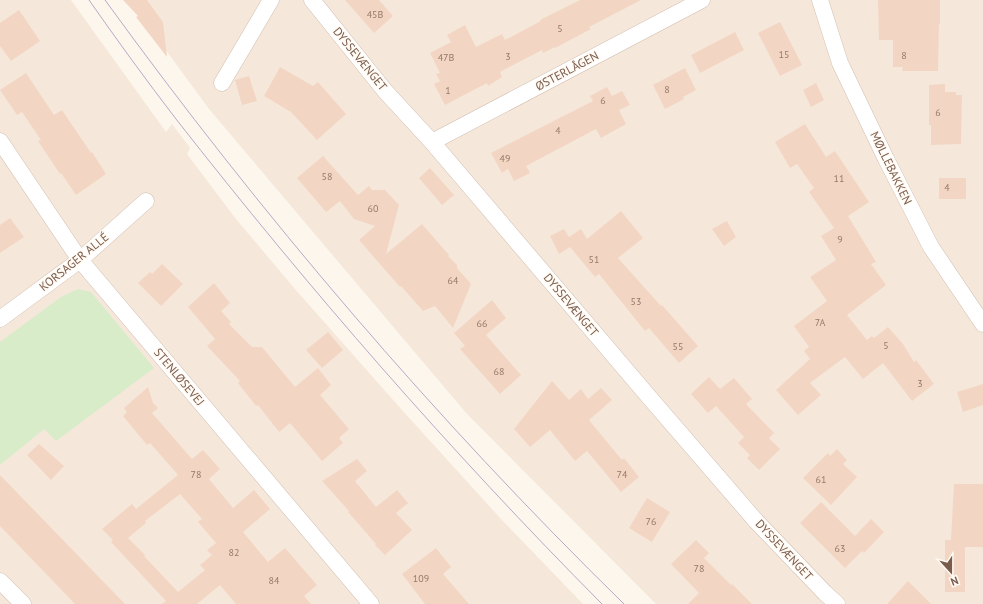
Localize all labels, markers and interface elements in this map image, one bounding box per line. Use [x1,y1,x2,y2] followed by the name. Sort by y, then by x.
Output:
[367,8,384,21] house number: 45B
[557,22,563,35] house number: 5
[330,24,391,94] street label: DYSSEVÆNGET
[532,48,601,94] street label: ØSTERLÅGEN
[779,48,789,61] house number: 15
[901,49,907,62] house number: 8
[505,50,511,63] house number: 3
[438,51,455,64] house number: 47B
[664,83,670,96] house number: 8
[445,84,451,97] house number: 1
[600,94,606,107] house number: 6
[935,106,941,119] house number: 6
[555,124,561,137] house number: 4
[867,129,916,207] street label: MØLLEBAKKEN
[500,152,510,165] house number: 49
[322,170,332,183] house number: 58
[834,172,844,185] house number: 11
[944,181,950,194] house number: 4
[368,202,379,215] house number: 60
[36,229,111,294] street label: KORSAGER ALLÉ
[837,233,843,246] house number: 9
[589,253,599,266] house number: 51
[541,270,602,339] street label: DYSSEVÆNGET
[448,274,459,287] house number: 64
[631,295,641,308] house number: 53
[815,316,826,329] house number: 7A
[477,317,487,330] house number: 66
[883,339,889,352] house number: 5
[673,340,683,353] house number: 55
[151,345,208,409] street label: STENLØSEVEJ
[494,365,504,378] house number: 68
[917,377,923,390] house number: 3
[191,468,201,481] house number: 78
[617,468,628,481] house number: 74
[816,473,826,486] house number: 61
[646,515,656,528] house number: 76
[752,516,817,583] street label: DYSSEVÆNGET
[835,542,845,555] house number: 63
[229,546,239,559] house number: 82
[931,552,971,592] north arrow
[694,562,704,575] house number: 78
[413,572,429,585] house number: 109
[269,574,280,587] house number: 84
[949,574,960,589] text: N

